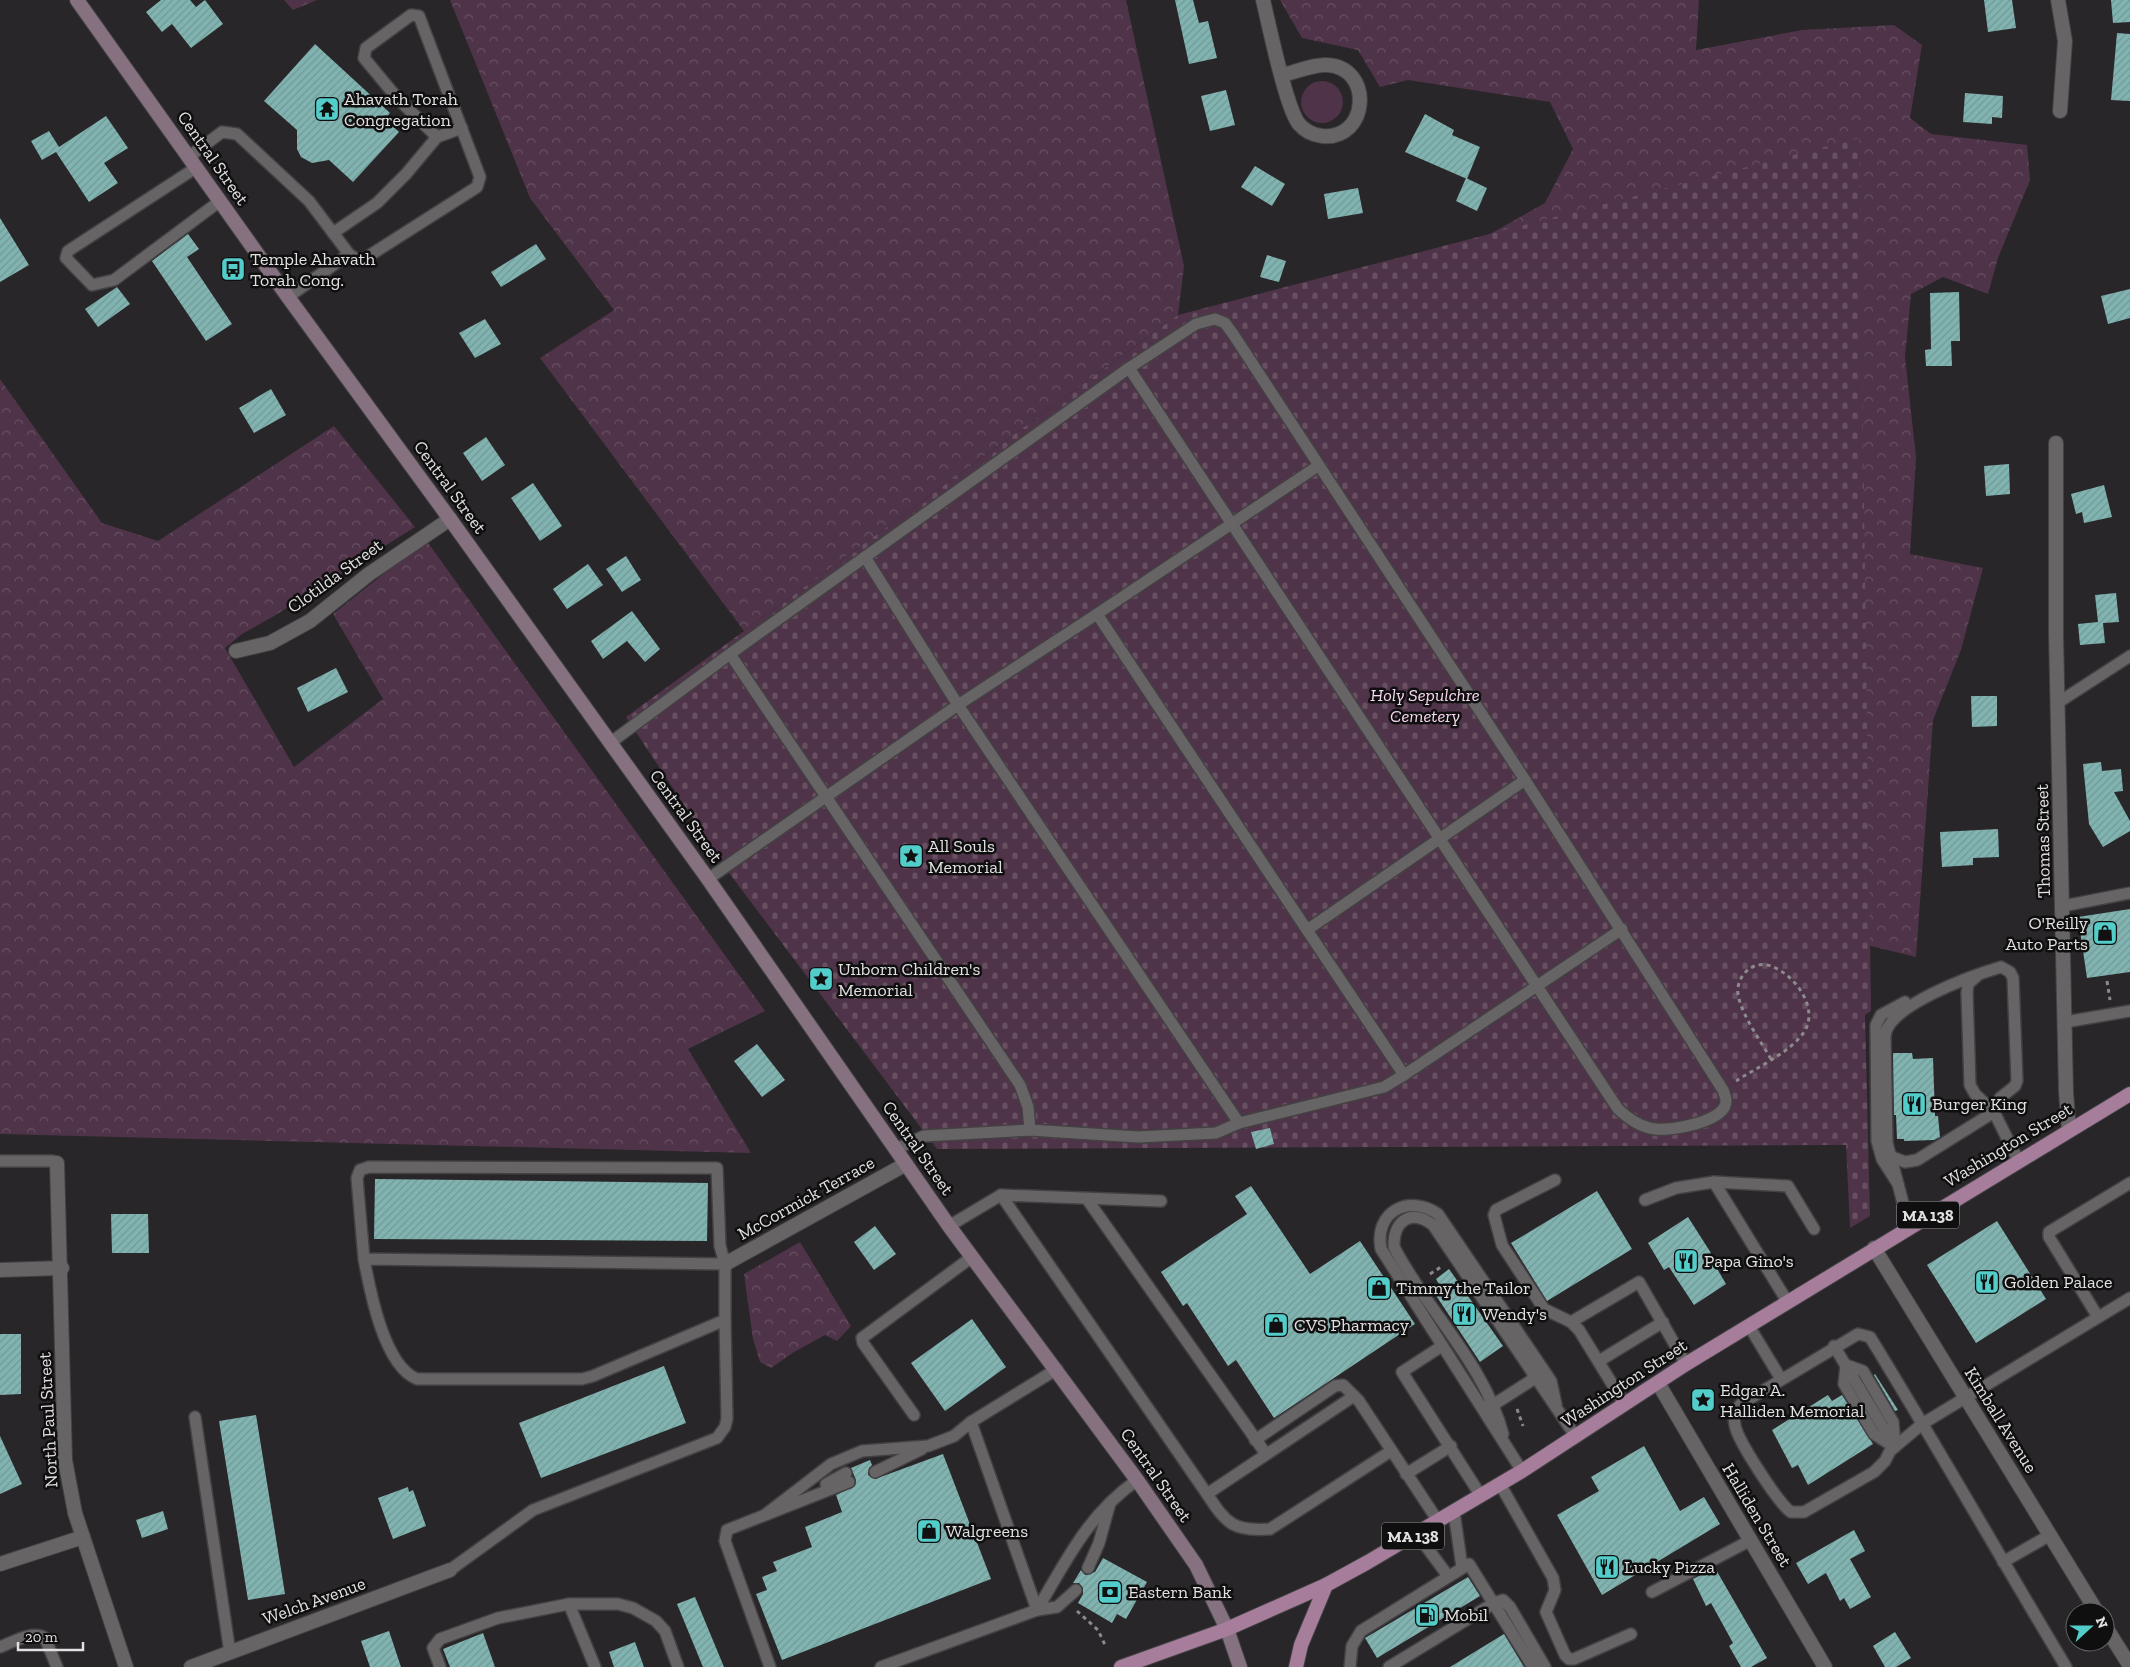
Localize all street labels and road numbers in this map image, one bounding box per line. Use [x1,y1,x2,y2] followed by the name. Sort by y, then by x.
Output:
[173,107,254,209] street label: Central Street
[409,436,491,538] street label: Central Street
[283,534,387,618] street label: Clotilda Street
[645,765,727,867] street label: Central Street
[2031,783,2055,898] street label: Thomas Street
[878,1097,959,1199] street label: Central Street
[1940,1098,2076,1192] street label: Washington Street
[734,1151,878,1245] street label: McCormick Terrace
[1897,1202,1959,1228] road number: MA 138
[1557,1334,1691,1432] street label: Washington Street
[33,1351,63,1488] street label: North Paul Street
[1960,1363,2042,1477] street label: Kimball Avenue
[1116,1424,1197,1526] street label: Central Street
[1717,1459,1797,1571] street label: Halliden Street
[1382,1522,1444,1550] road number: MA 138
[259,1572,369,1630] street label: Welch Avenue

